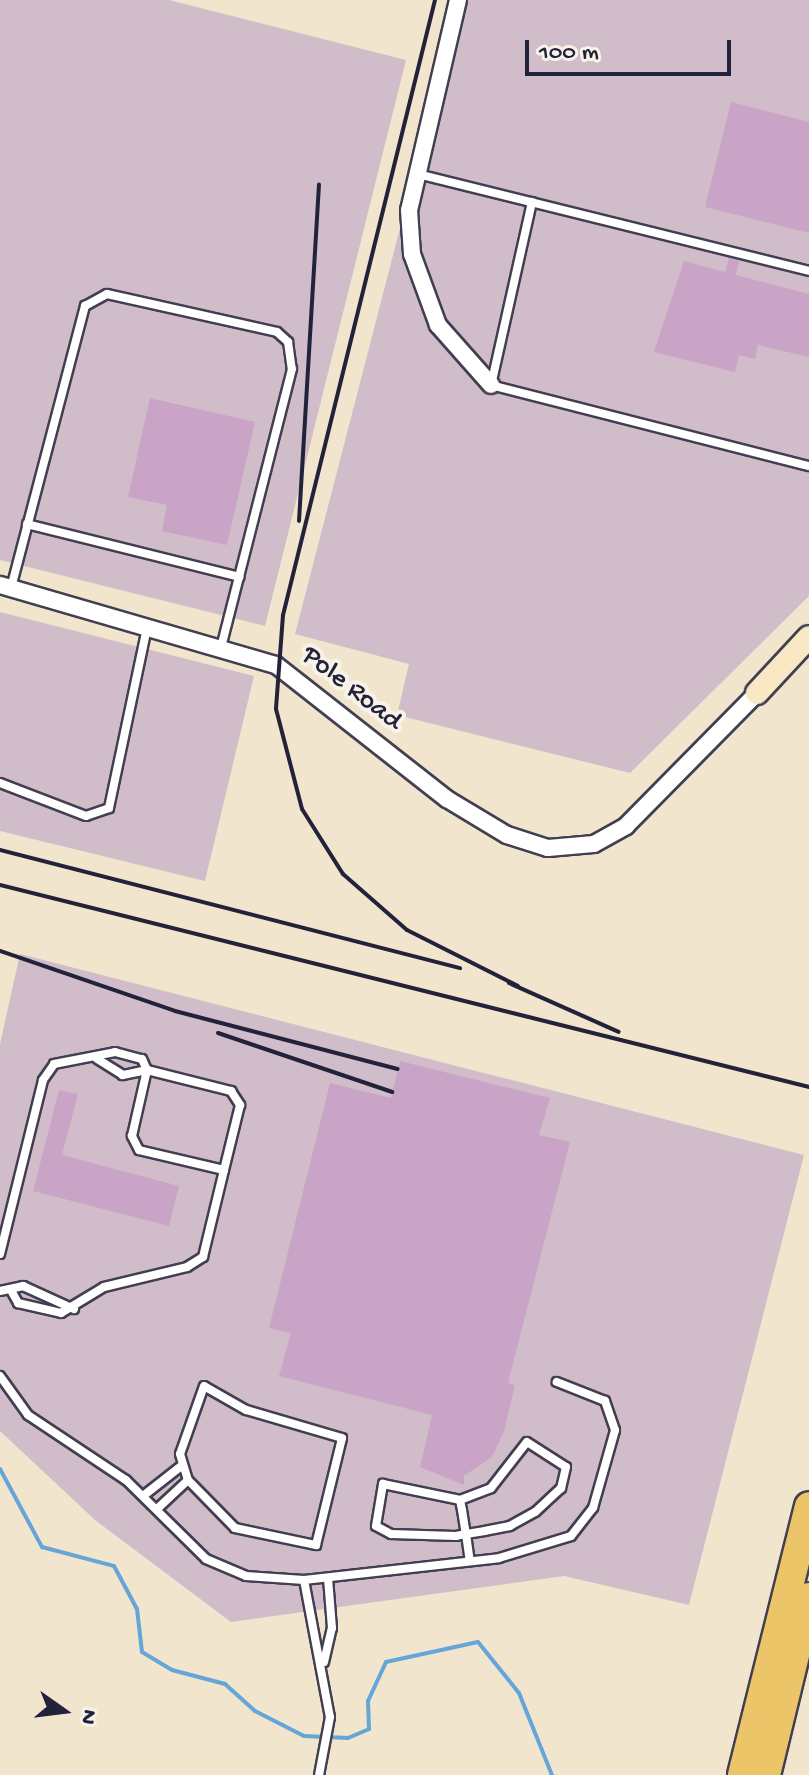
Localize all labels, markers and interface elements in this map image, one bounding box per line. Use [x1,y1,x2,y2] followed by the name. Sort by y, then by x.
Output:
[529,24,735,74] scale bar
[539,39,599,68] text: 100 m
[294,639,408,739] street label: Pole Road
[24,1671,104,1751] north arrow
[73,1707,102,1727] text: N

